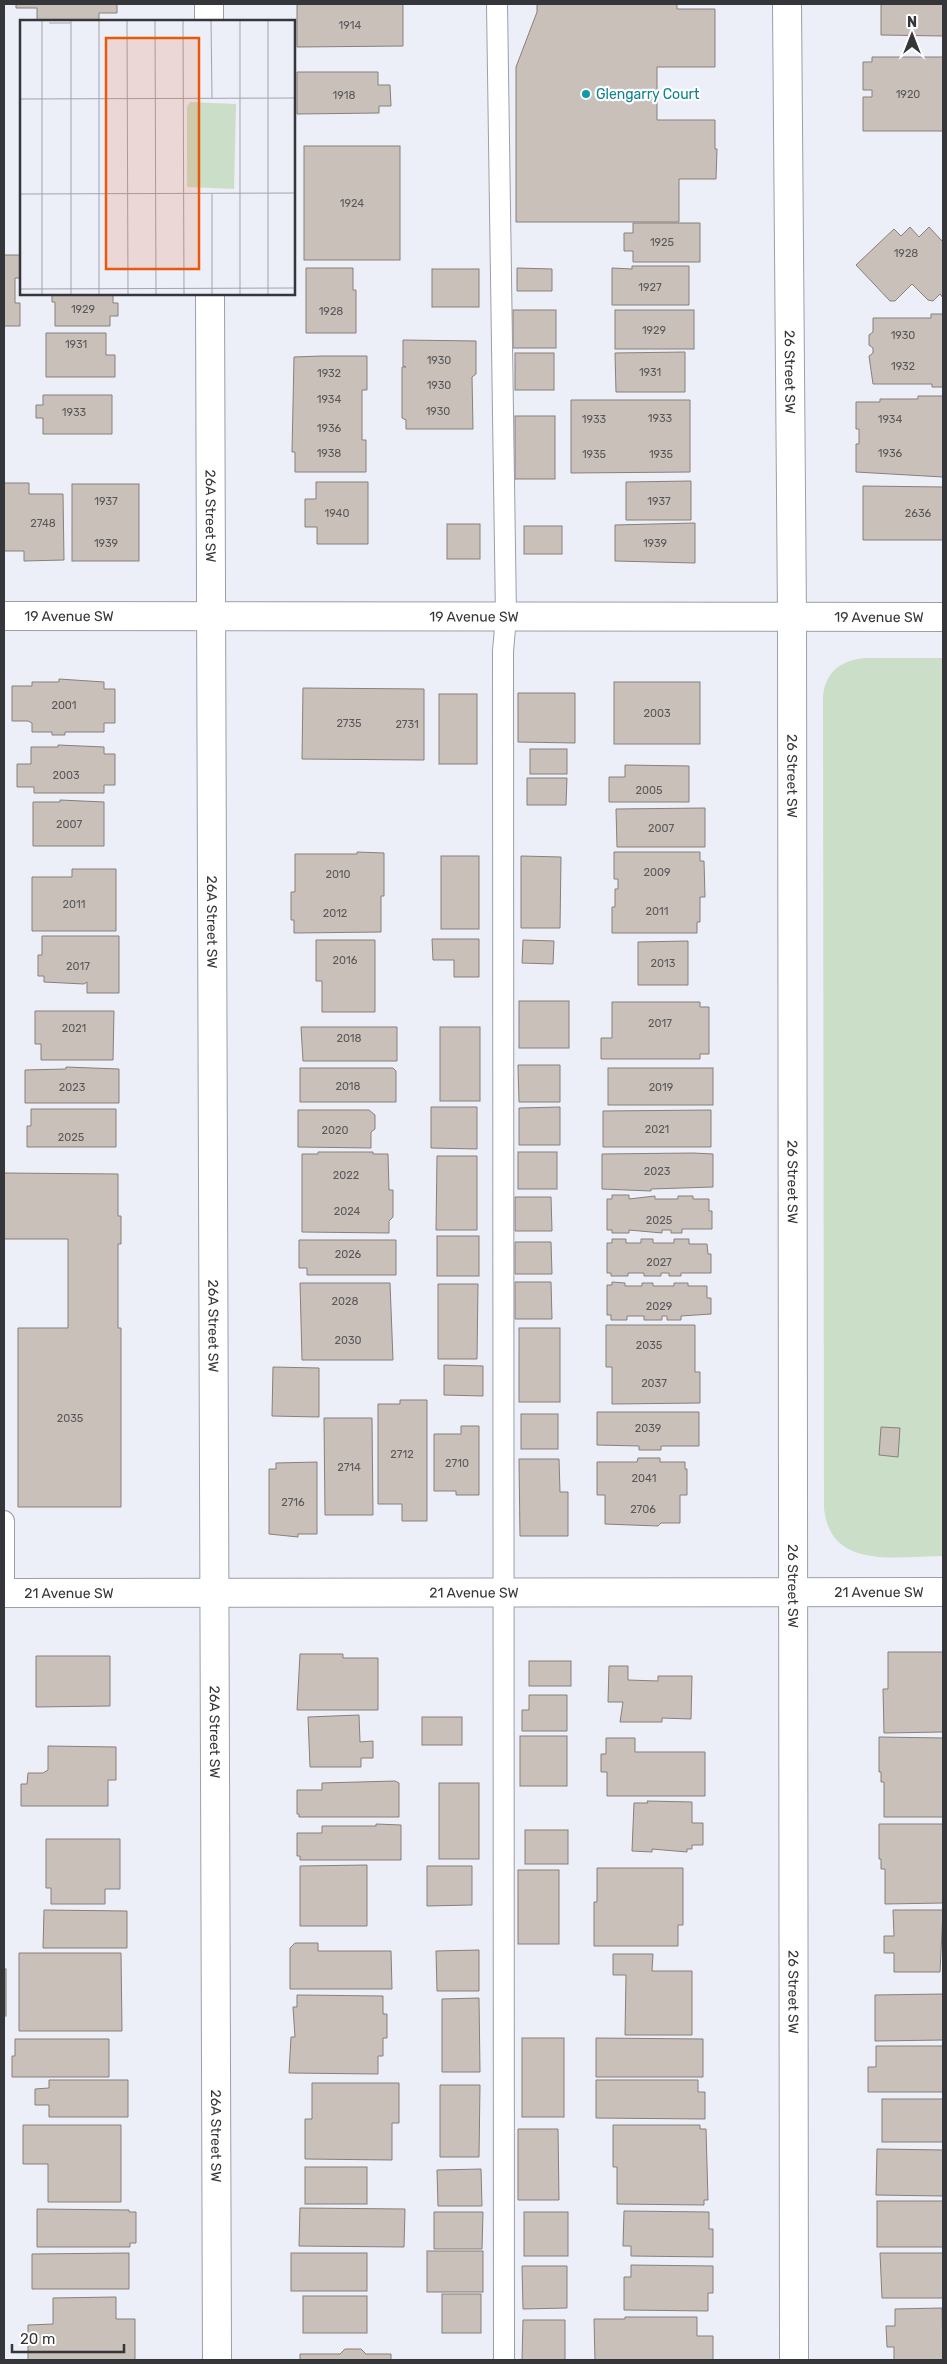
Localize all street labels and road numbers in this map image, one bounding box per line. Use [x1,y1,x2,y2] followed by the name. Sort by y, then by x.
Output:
[781,330,799,414] street label: 26 Street SW
[202,470,219,562] street label: 26A Street SW
[24,608,114,625] street label: 19 Avenue SW
[429,608,519,625] street label: 19 Avenue SW
[834,608,924,625] street label: 19 Avenue SW
[784,734,801,818] street label: 26 Street SW
[203,876,221,968] street label: 26A Street SW
[784,1140,801,1224] street label: 26 Street SW
[205,1280,222,1372] street label: 26A Street SW
[785,1544,802,1628] street label: 26 Street SW
[24,1584,114,1601] street label: 21 Avenue SW
[429,1584,519,1601] street label: 21 Avenue SW
[834,1584,924,1601] street label: 21 Avenue SW
[206,1686,224,1778] street label: 26A Street SW
[785,1950,802,2034] street label: 26 Street SW
[208,2090,225,2182] street label: 26A Street SW

